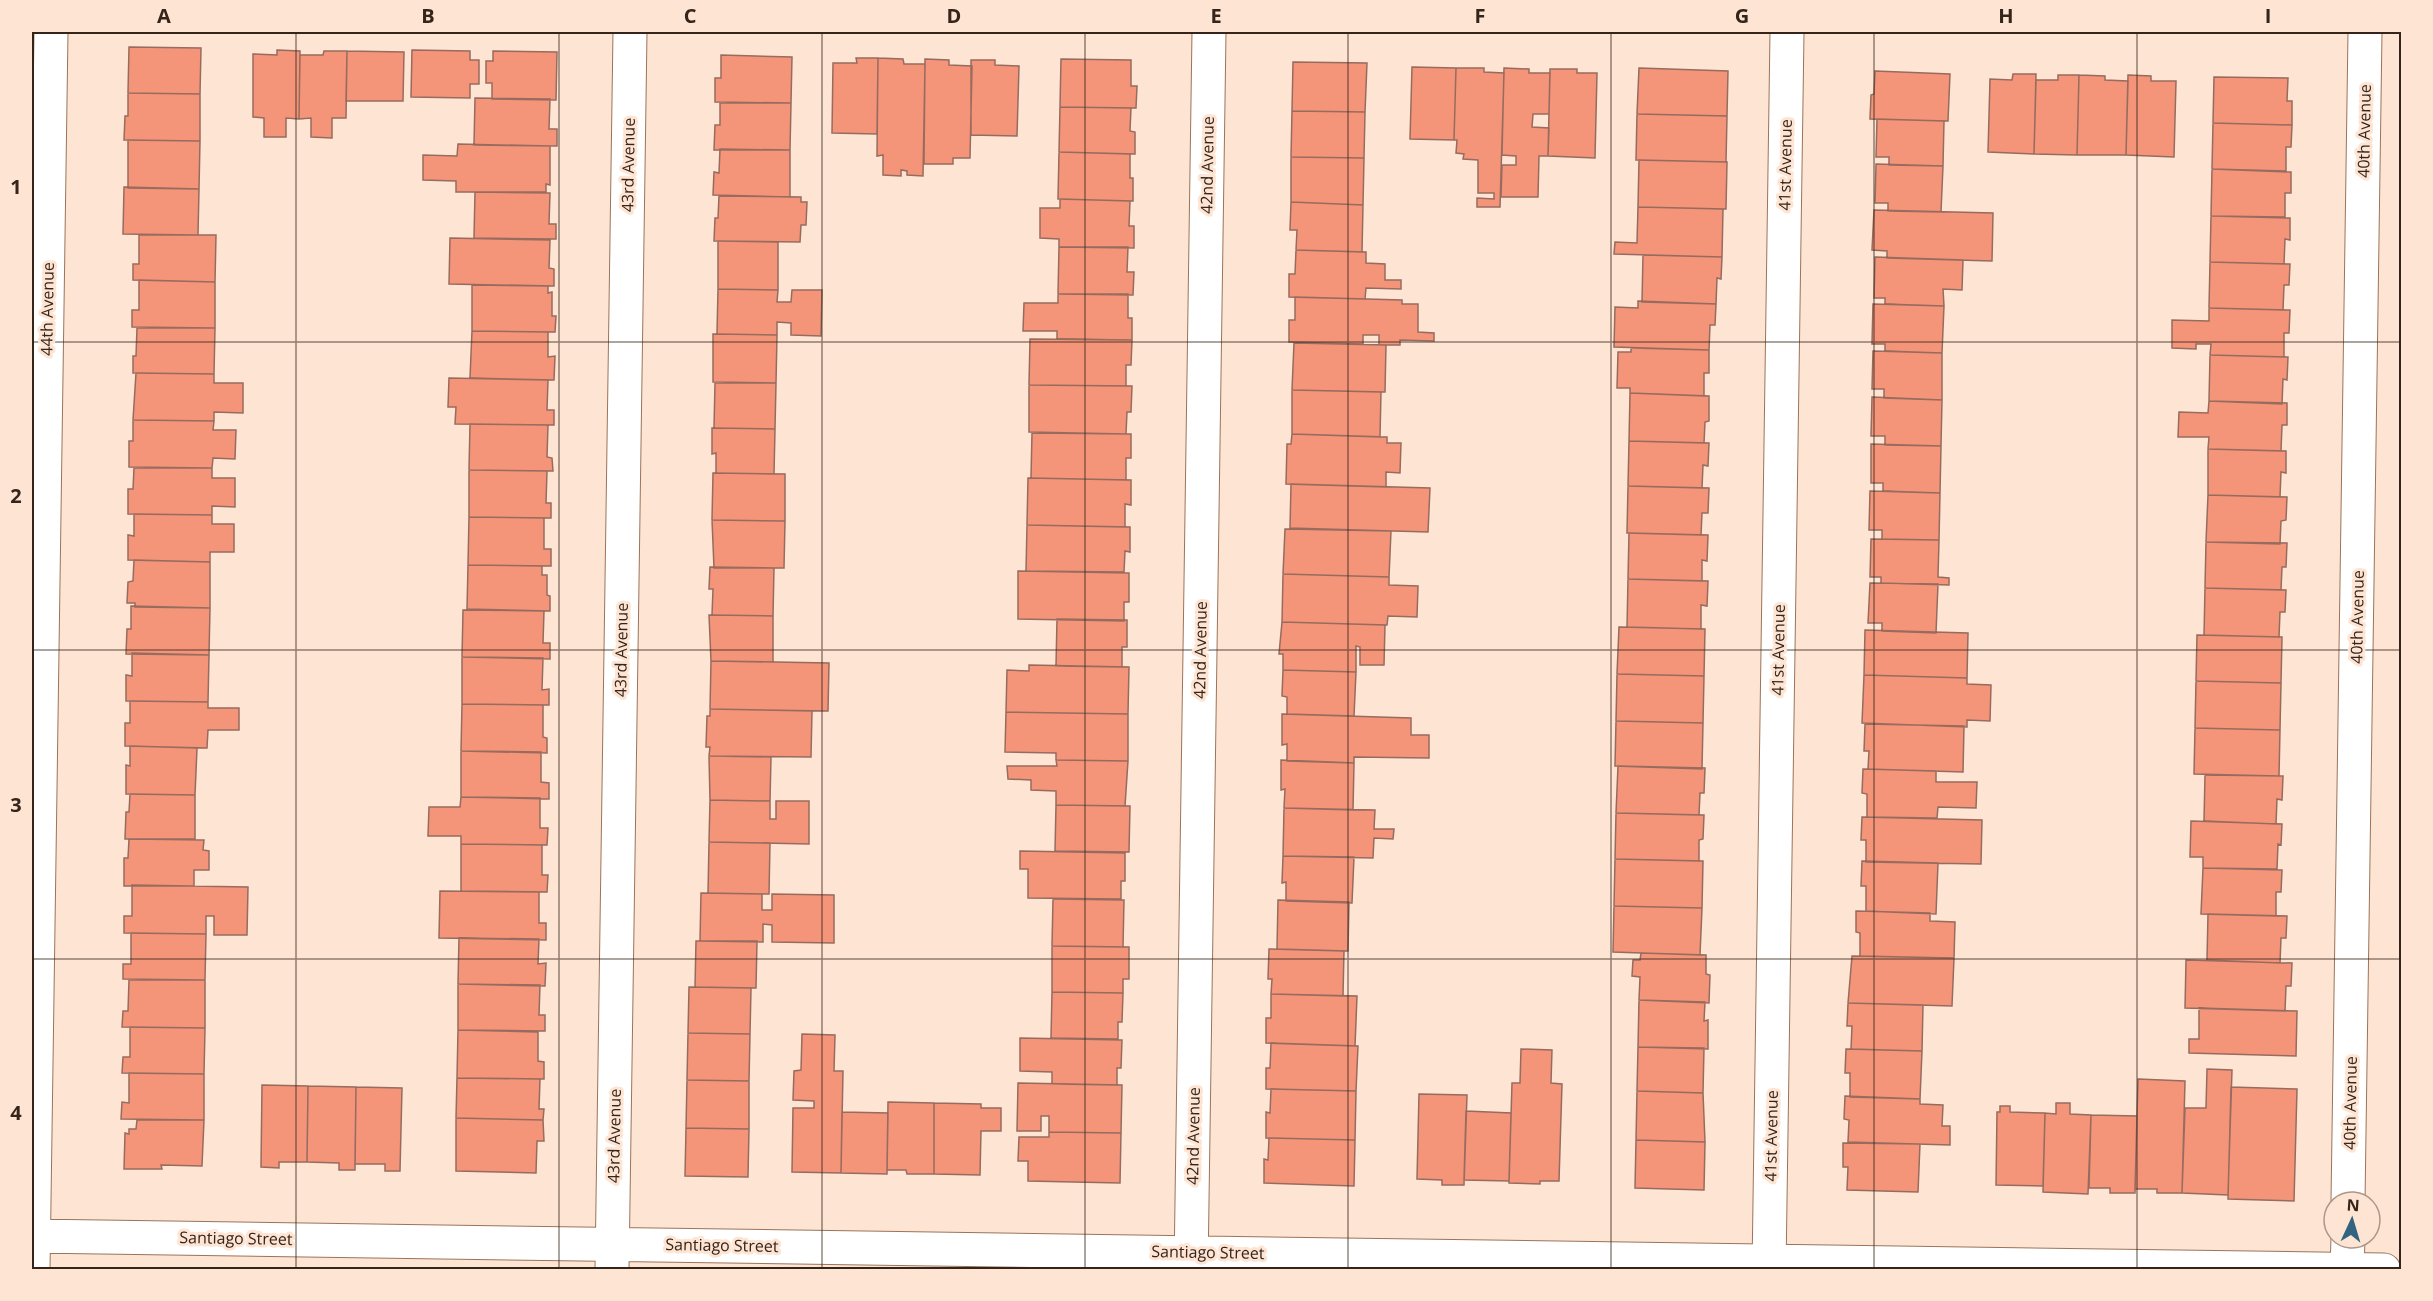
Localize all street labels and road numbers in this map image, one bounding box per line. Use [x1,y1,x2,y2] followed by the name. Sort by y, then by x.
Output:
[2352,84,2376,178] street label: 40th Avenue
[1195,116,1219,214] street label: 42nd Avenue
[616,118,640,212] street label: 43rd Avenue
[1773,119,1797,211] street label: 41st Avenue
[35,262,59,356] street label: 44th Avenue
[2345,570,2369,664] street label: 40th Avenue
[1188,601,1212,699] street label: 42nd Avenue
[609,603,633,697] street label: 43rd Avenue
[1766,604,1790,696] street label: 41st Avenue
[2338,1056,2362,1150] street label: 40th Avenue
[1181,1087,1205,1185] street label: 42nd Avenue
[602,1089,626,1183] street label: 43rd Avenue
[1759,1090,1783,1182] street label: 41st Avenue
[179,1226,293,1250] street label: Santiago Street
[665,1233,779,1257] street label: Santiago Street
[1151,1240,1265,1264] street label: Santiago Street

